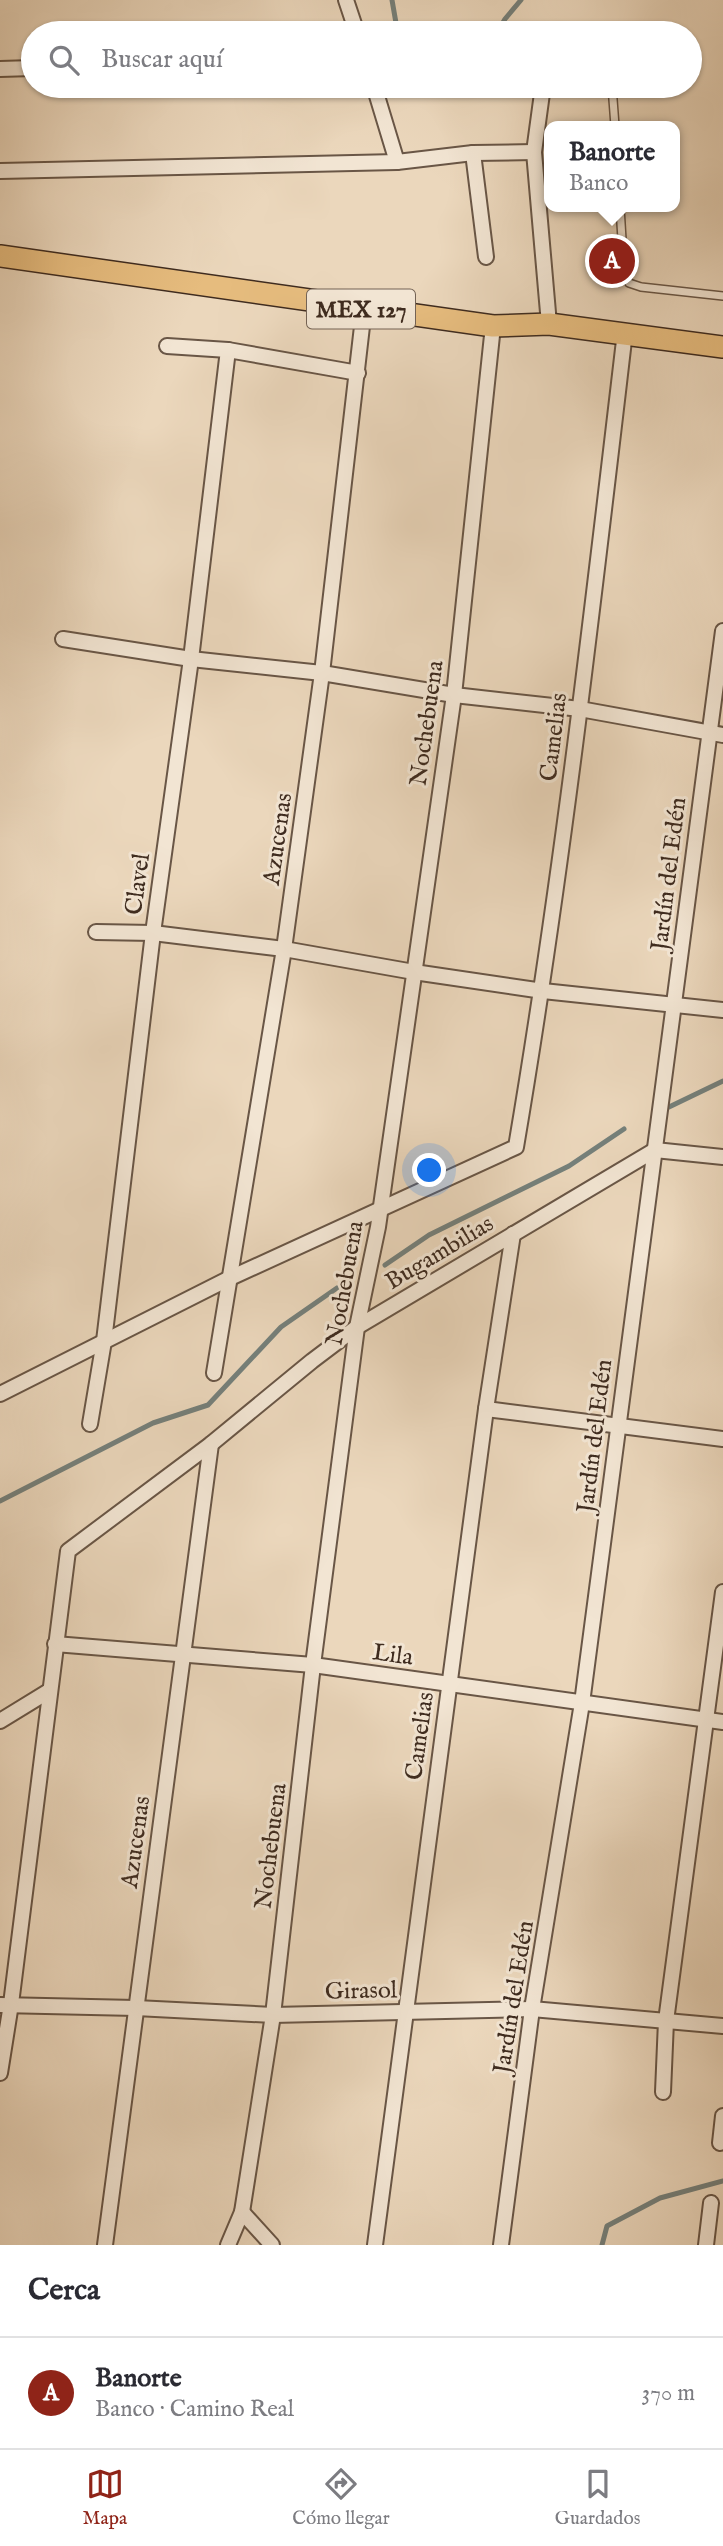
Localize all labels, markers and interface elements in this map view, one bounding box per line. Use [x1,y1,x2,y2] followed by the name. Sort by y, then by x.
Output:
[21,21,702,98] search box
[45,41,83,79] icon: search
[101,43,223,76] text: Buscar aquí
[544,121,680,212] popup
[569,136,655,169] text: Banorte
[569,169,628,198] text: Banco
[589,235,635,287] pin: A
[307,290,415,328] road number: MEX 127
[403,658,452,788] street label: Nochebuena
[534,691,575,783] street label: Camelias
[257,791,300,888] street label: Azucenas
[644,795,694,956] street label: Jardín del Edén
[119,851,158,917] street label: Clavel
[412,1153,446,1187] your location
[380,1209,500,1298] street label: Bugambilias
[319,1218,372,1348] street label: Nochebuena
[570,1357,620,1518] street label: Jardín del Edén
[371,1637,416,1674] street label: Lila
[399,1690,442,1782] street label: Camelias
[248,1781,295,1911] street label: Nochebuena
[115,1794,158,1891] street label: Azucenas
[487,1918,542,2079] street label: Jardín del Edén
[324,1975,398,2008] street label: Girasol
[28,2272,100,2310] text: Cerca
[95,2362,182,2395] text: Banorte
[43,2379,59,2408] text: A
[642,2379,695,2408] text: 370 m
[95,2395,294,2424] text: Banco · Camino Real
[83,2465,127,2531] tab: Mapa
[292,2465,390,2531] tab: Cómo llegar
[555,2465,640,2531] tab: Guardados

